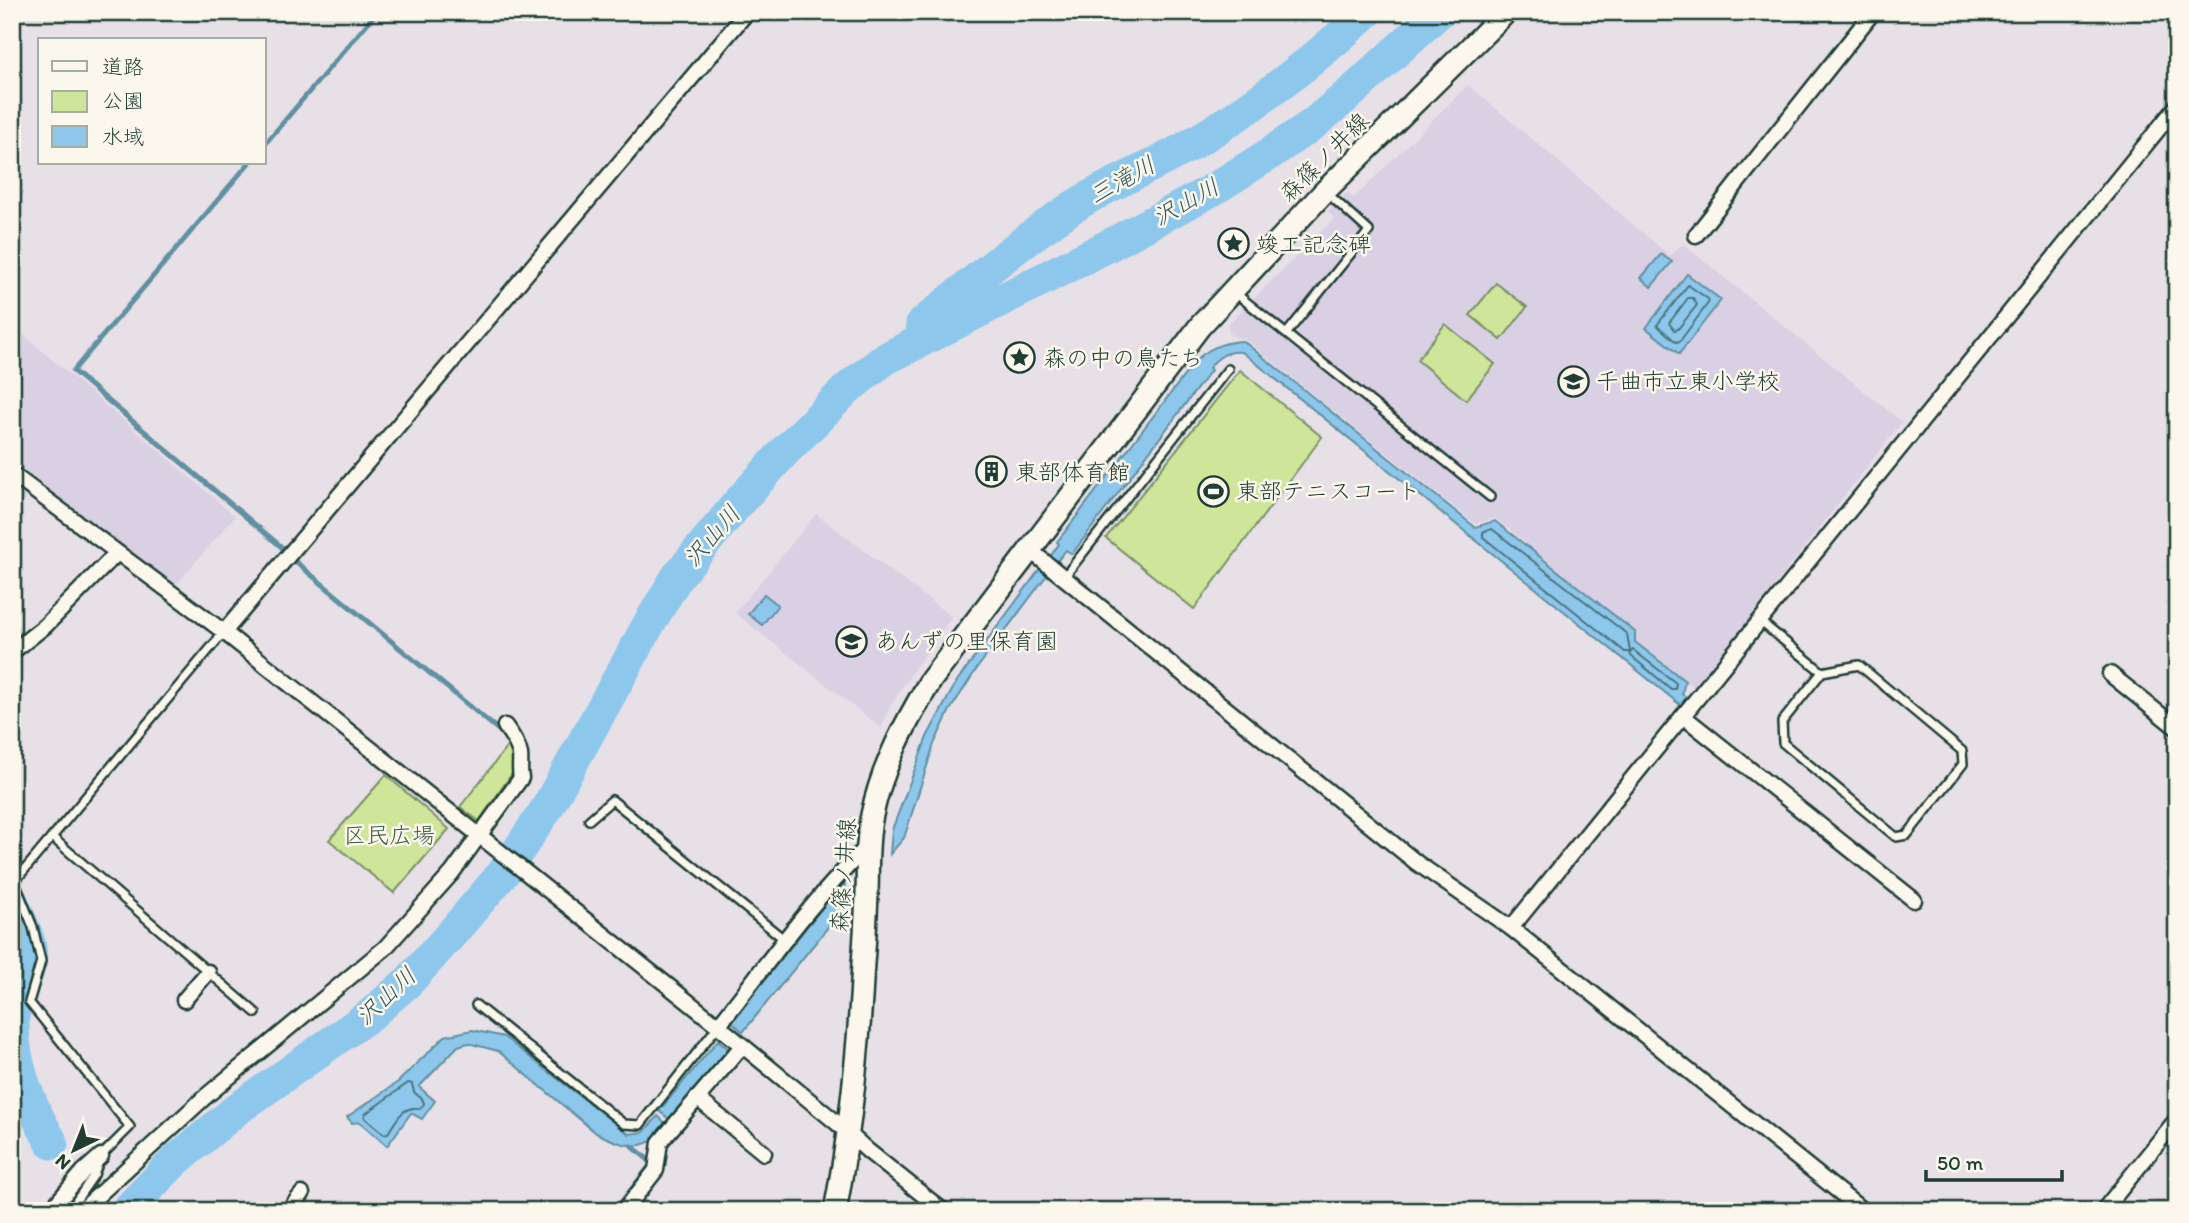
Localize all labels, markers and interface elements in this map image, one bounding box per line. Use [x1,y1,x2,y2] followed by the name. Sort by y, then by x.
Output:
[38,38,266,164] legend
[102,54,144,79] text: 道路
[102,88,144,113] text: 公園
[1273,106,1375,208] street label: 森篠ノ井線
[102,124,144,149] text: 水域
[1083,149,1160,210] water label: 三滝川
[1147,171,1224,232] water label: 沢山川
[1216,227,1250,261] place icon: 竣工記念碑
[1256,230,1371,258] place label: 竣工記念碑
[1003,341,1037,375] place icon: 森の中の鳥たち
[1043,344,1203,372] place label: 森の中の鳥たち
[1556,364,1590,398] school or university icon: 千曲市立東小学校
[1596,367,1780,395] place label: 千曲市立東小学校
[975,455,1009,489] building icon: 東部体育館
[1015,458,1130,486] place label: 東部体育館
[1196,474,1230,508] sports icon: 東部テニスコート
[1236,477,1420,505] place label: 東部テニスコート
[677,499,746,572] water label: 沢山川
[835,624,869,658] school or university icon: あんずの里保育園
[875,627,1058,655] place label: あんずの里保育園
[825,817,861,933] street label: 森篠ノ井線
[343,821,435,849] park label: 区民広場
[349,960,422,1031] water label: 沢山川
[38,1114,108,1184] north arrow
[1926,1139,2063,1183] scale bar
[50,1149,75,1175] text: N
[1937,1150,1984,1175] text: 50 m

